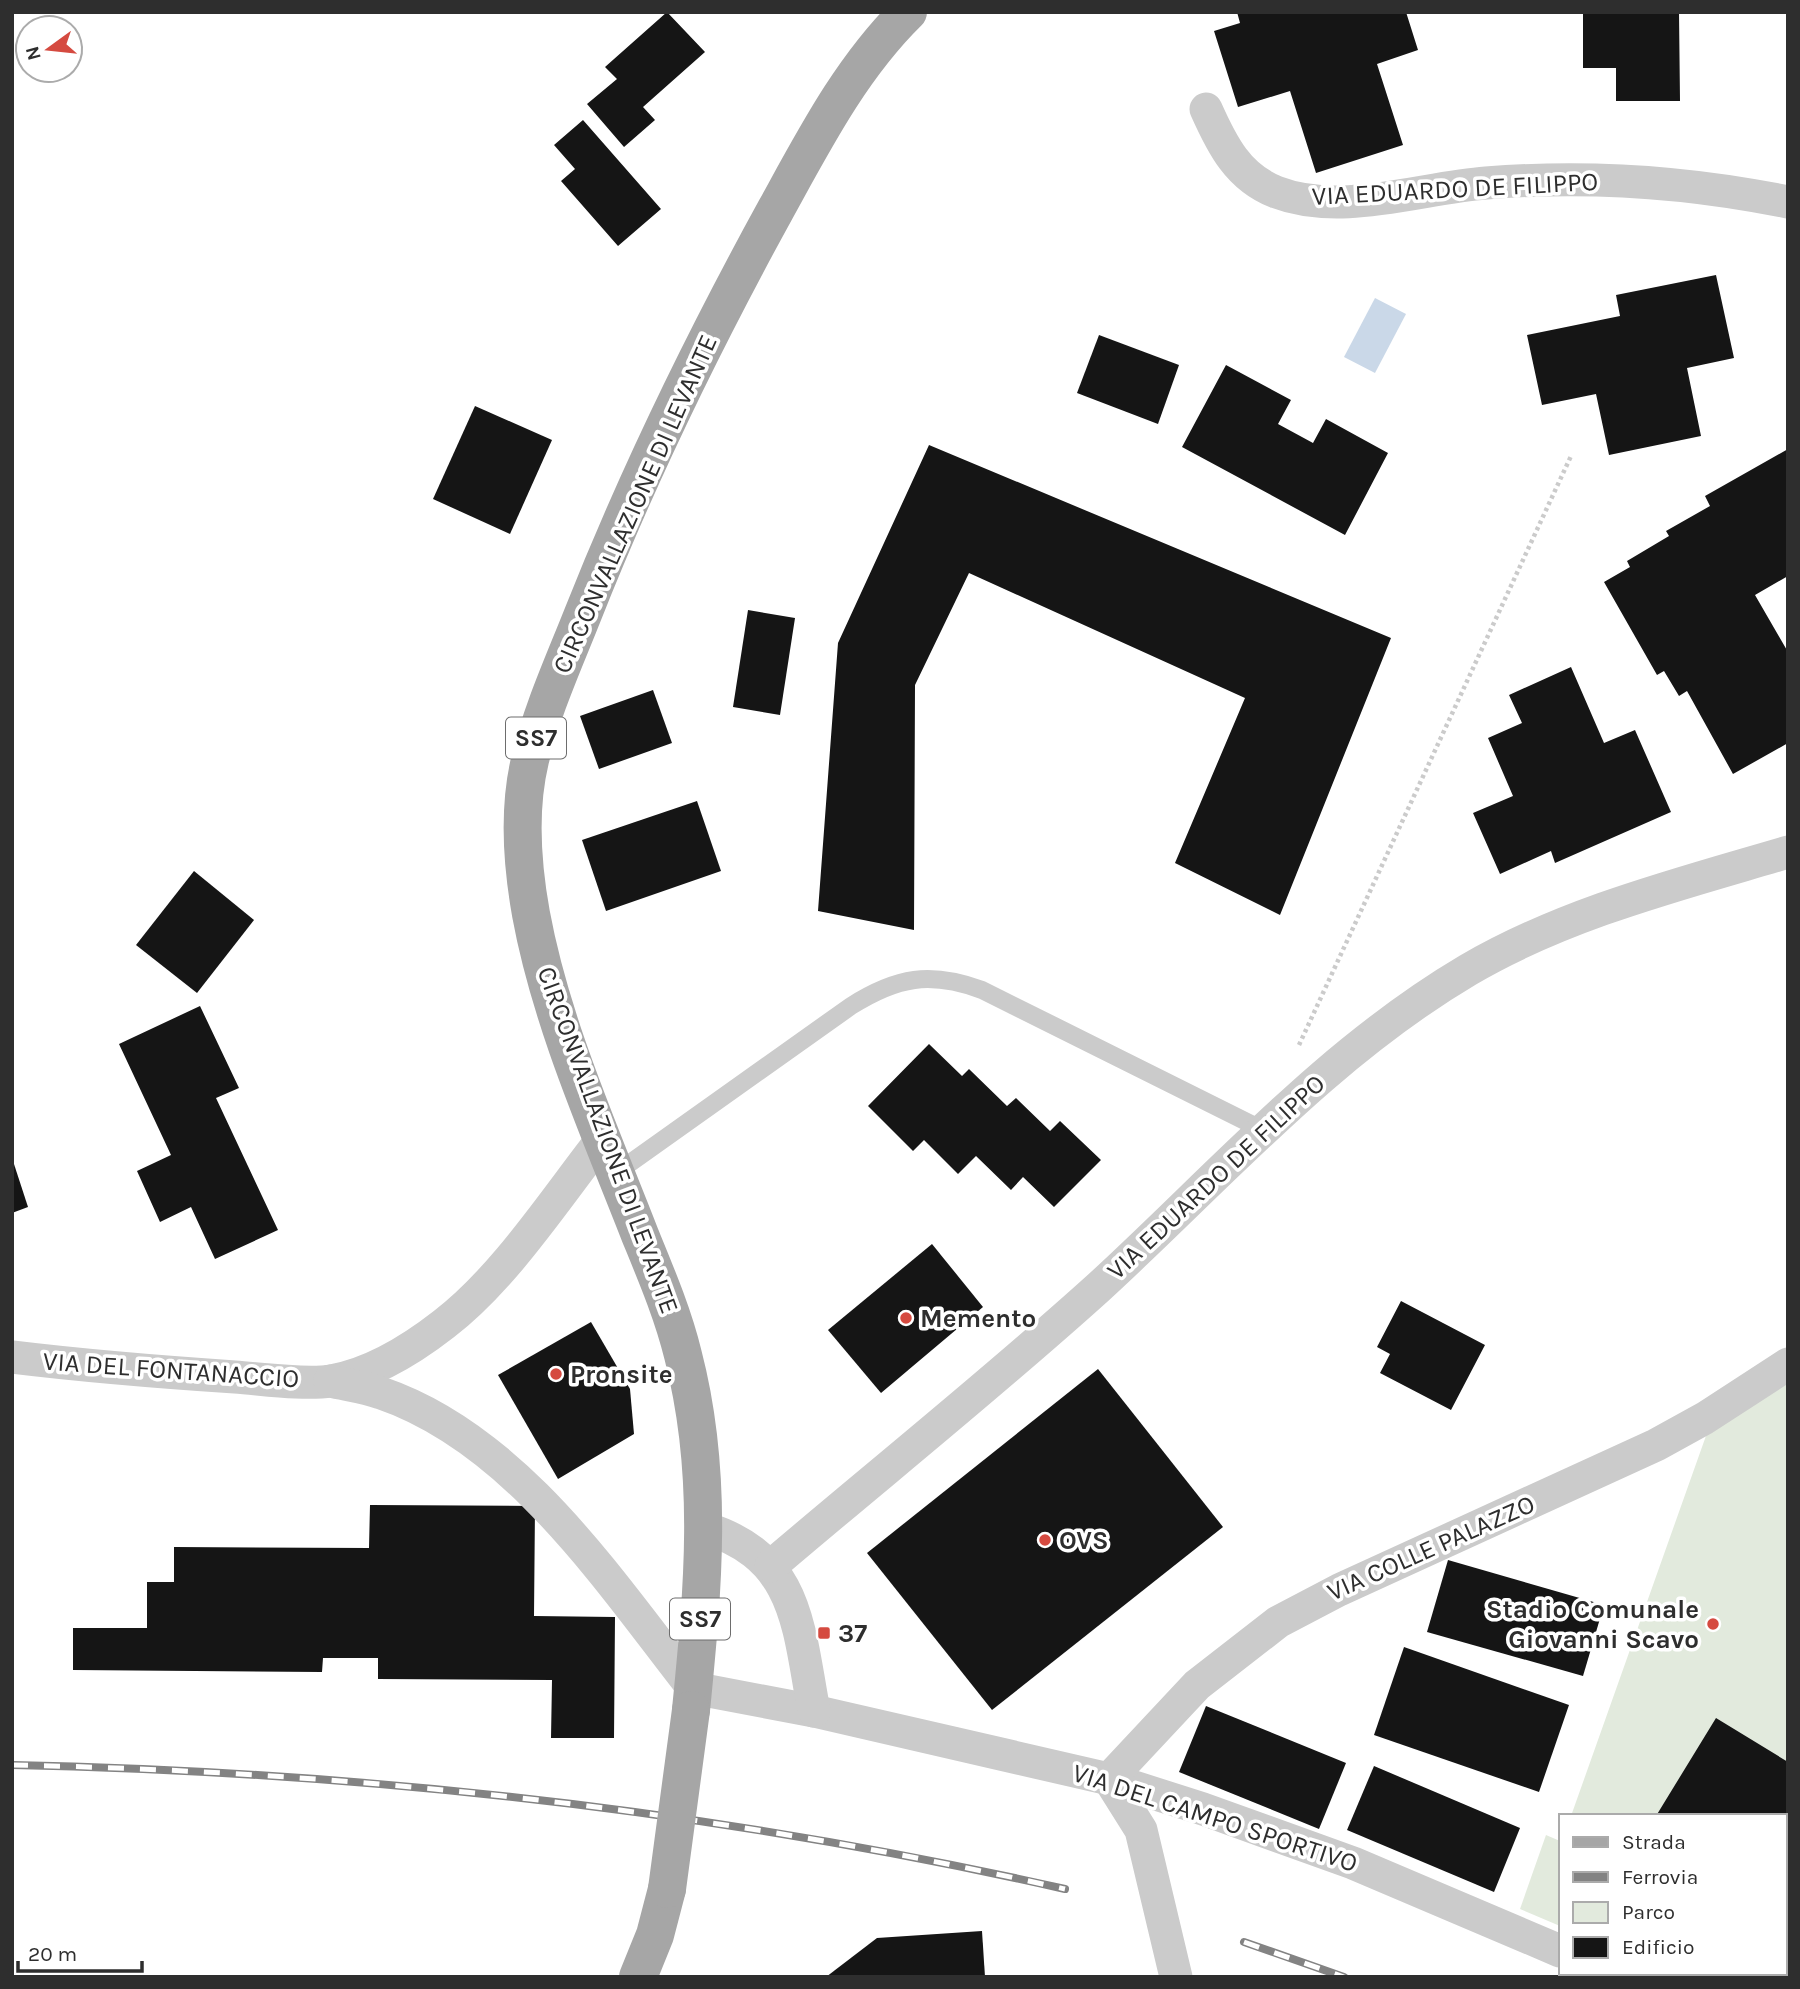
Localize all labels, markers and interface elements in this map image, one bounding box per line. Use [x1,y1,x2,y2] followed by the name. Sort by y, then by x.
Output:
[14,14,84,84] north arrow
[21,44,46,63] text: N
[1311,166,1599,212] street label: VIA EDUARDO DE FILIPPO
[546,330,724,678] street label: CIRCONVALLAZIONE DI LEVANTE
[506,718,566,758] road number: SS7
[531,962,685,1318] street label: CIRCONVALLAZIONE DI LEVANTE
[1101,1068,1331,1286] street label: VIA EDUARDO DE FILIPPO
[920,1303,1036,1334] place label: Memento
[898,1310,914,1326] marker: Memento
[42,1346,300,1394] street label: VIA DEL FONTANACCIO
[570,1359,673,1390] place label: Pronsite
[548,1366,564,1382] marker: Pronsite
[1322,1488,1540,1608] street label: VIA COLLE PALAZZO
[1059,1525,1109,1556] place label: OVS
[1037,1532,1053,1548] marker: OVS
[1486,1594,1699,1655] place label: Stadio Comunale Giovanni Scavo
[670,1598,730,1639] road number: SS7
[1705,1616,1721,1632] marker: Stadio Comunale Giovanni Scavo
[838,1618,867,1649] place label: 37
[816,1625,832,1641] marker: 37
[1069,1757,1361,1879] street label: VIA DEL CAMPO SPORTIVO
[1559,1814,1786,1975] legend
[1622,1830,1686,1854] text: Strada
[1622,1865,1698,1889] text: Ferrovia
[1622,1900,1675,1924] text: Parco
[18,1930,142,1974] scale bar
[1622,1935,1695,1959] text: Edificio
[28,1942,77,1966] text: 20 m

